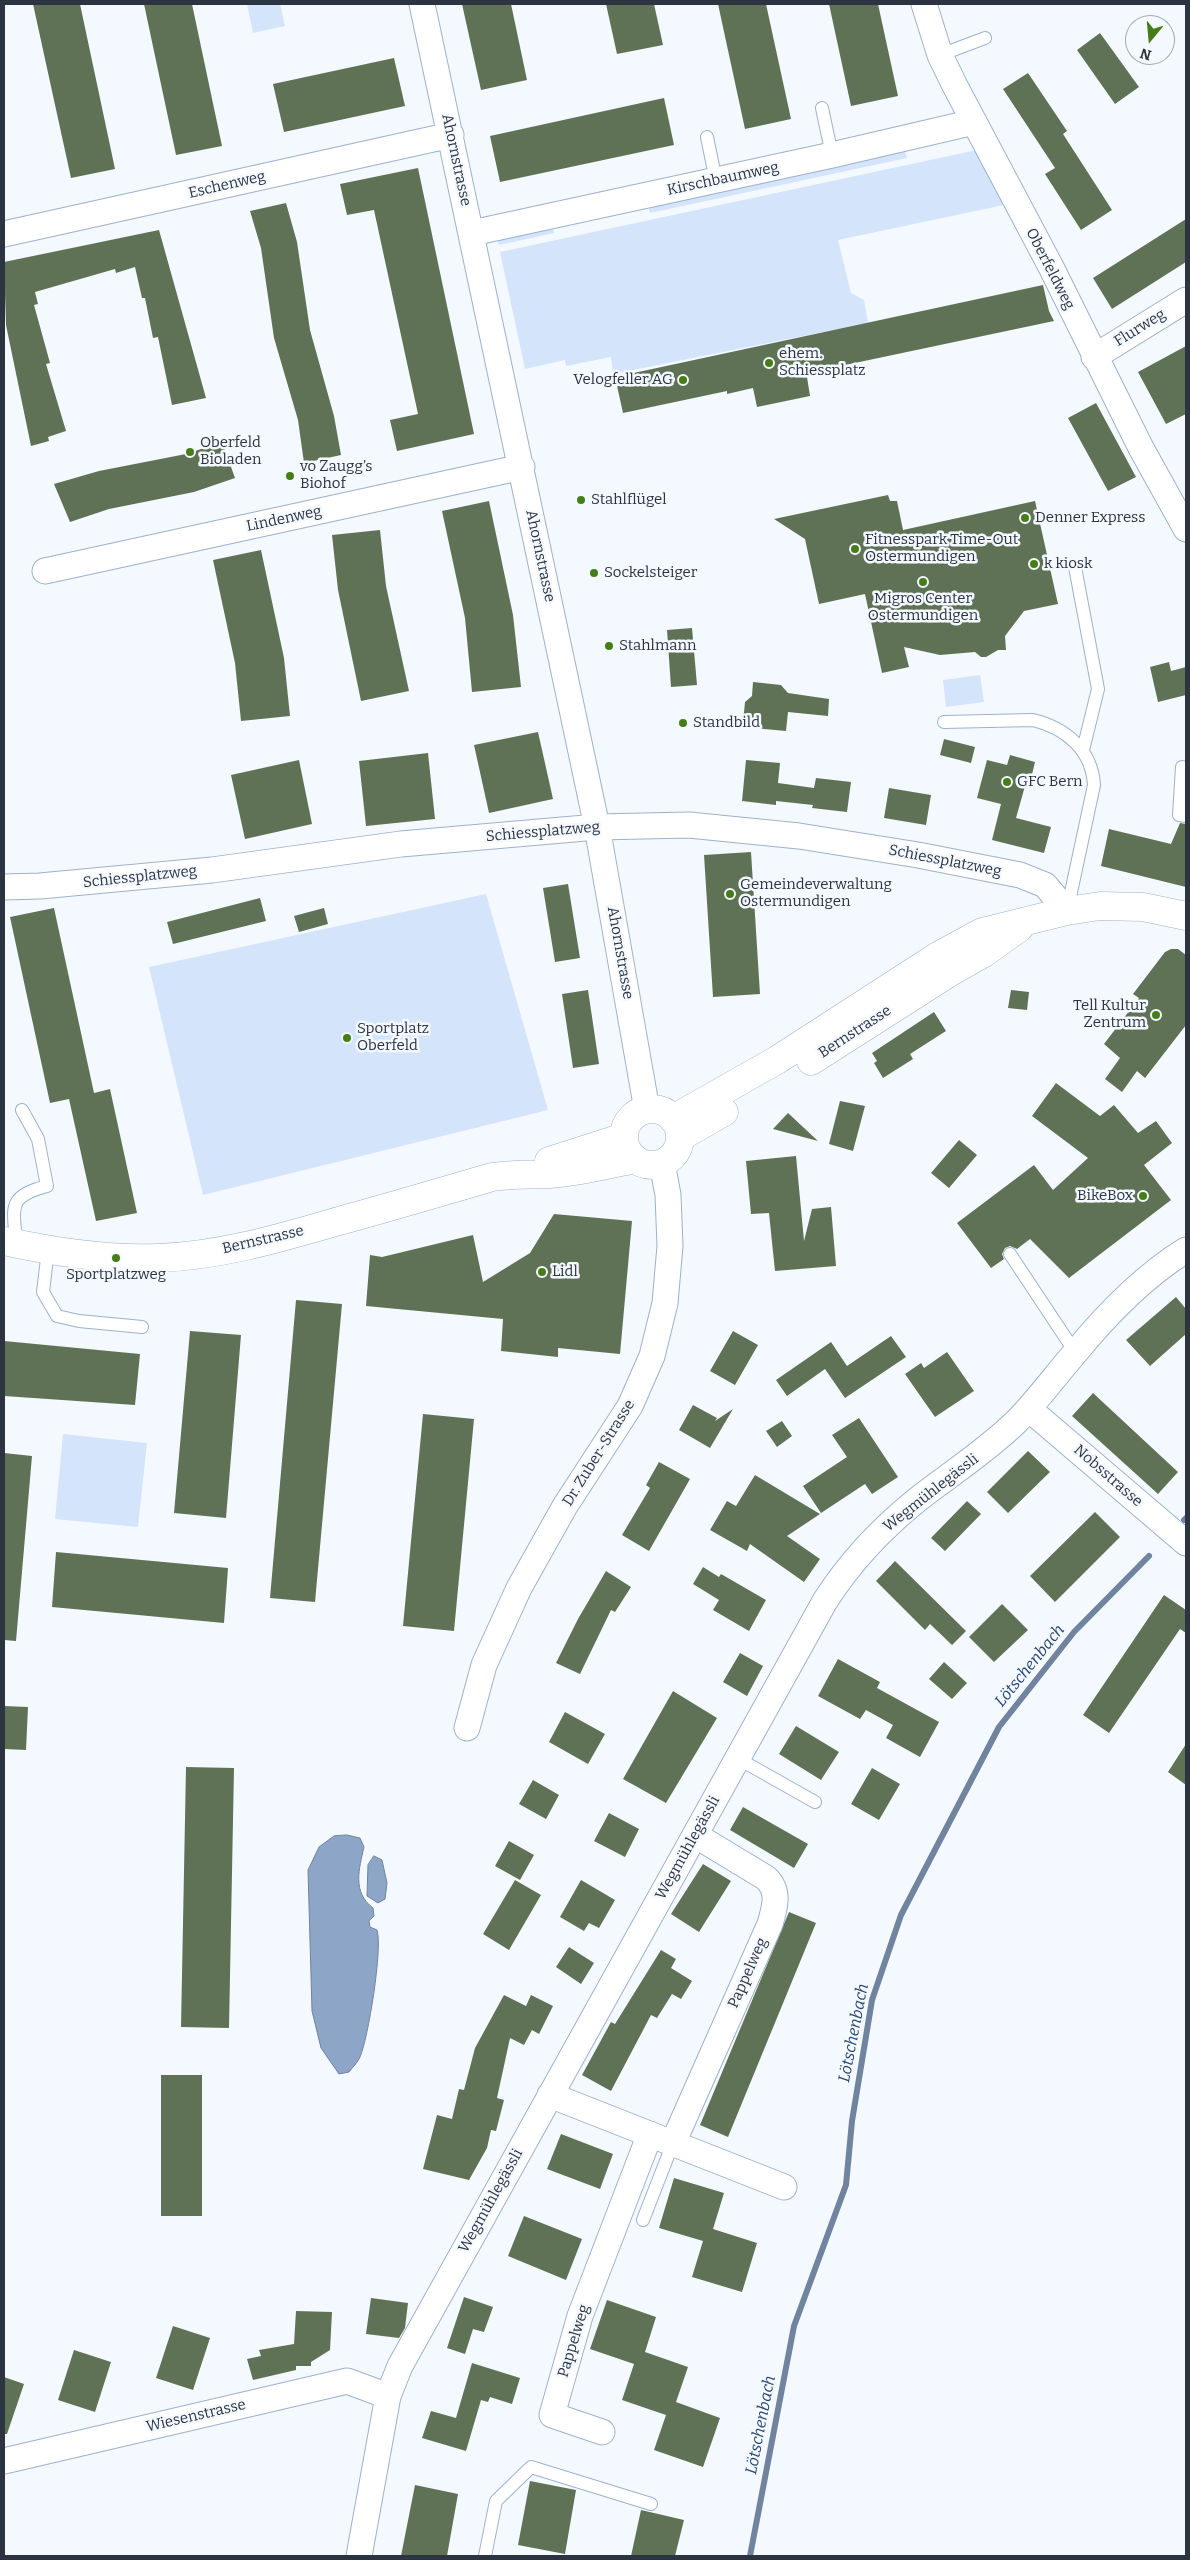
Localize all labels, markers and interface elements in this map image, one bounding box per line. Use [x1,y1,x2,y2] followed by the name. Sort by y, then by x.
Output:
[1125,15,1175,65] north arrow
[1138,44,1153,64] text: N
[437,112,475,208] street label: Ahornstrasse
[666,158,780,200] street label: Kirschbaumweg
[187,167,267,203] street label: Eschenweg
[1022,225,1078,313] street label: Oberfeldweg
[1111,305,1169,351] street label: Flurweg
[779,345,865,380] place label: ehem. Schiessplatz
[763,357,775,369] marker: ehem. Schiessplatz
[573,371,673,389] place label: Velogfeller AG
[677,374,689,386] marker: Velogfeller AG
[200,434,261,469] place label: Oberfeld Bioladen
[184,446,196,458] marker: Oberfeld Bioladen
[300,458,372,493] place label: vo Zaugg’s Biohof
[284,470,296,482] marker: vo Zaugg’s Biohof
[591,491,667,509] place label: Stahlflügel
[575,494,587,506] marker: Stahlflügel
[245,502,323,536] street label: Lindenweg
[521,508,559,604] street label: Ahornstrasse
[1035,509,1145,527] place label: Denner Express
[1019,512,1031,524] marker: Denner Express
[865,531,1018,566] place label: Fitnesspark Time-Out Ostermundigen
[849,543,861,555] marker: Fitnesspark Time-Out Ostermundigen
[1044,555,1093,573] place label: k kiosk
[1028,558,1040,570] marker: k kiosk
[604,564,697,582] place label: Sockelsteiger
[588,567,600,579] marker: Sockelsteiger
[917,576,929,588] marker: Migros Center Ostermundigen
[868,590,978,625] place label: Migros Center Ostermundigen
[619,637,696,655] place label: Stahlmann
[603,640,615,652] marker: Stahlmann
[693,714,760,732] place label: Standbild
[677,717,689,729] marker: Standbild
[1017,773,1082,791] place label: GFC Bern
[1001,776,1013,788] marker: GFC Bern
[485,818,601,846] street label: Schiessplatzweg
[887,841,1003,881] street label: Schiessplatzweg
[82,862,198,892] street label: Schiessplatzweg
[740,876,892,911] place label: Gemeindeverwaltung Ostermundigen
[724,888,736,900] marker: Gemeindeverwaltung Ostermundigen
[603,905,637,1001] street label: Ahornstrasse
[1073,997,1146,1032] place label: Tell Kultur Zentrum
[815,1002,895,1062] street label: Bernstrasse
[1150,1009,1162,1021] marker: Tell Kultur Zentrum
[357,1020,429,1055] place label: Sportplatz Oberfeld
[341,1032,353,1044] marker: Sportplatz Oberfeld
[1077,1187,1133,1205] place label: BikeBox
[1137,1190,1149,1202] marker: BikeBox
[220,1222,306,1258] street label: Bernstrasse
[110,1252,122,1264] marker: Sportplatzweg
[552,1263,578,1281] place label: Lidl
[66,1266,166,1284] place label: Sportplatzweg
[536,1266,548,1278] marker: Lidl
[559,1396,639,1510] street label: Dr. Zuber-Strasse
[1070,1441,1146,1511] street label: Nobsstrasse
[880,1450,982,1536] street label: Wegmühlegässli
[991,1621,1069,1711] water label: Lötschenbach
[652,1793,724,1903] street label: Wegmühlegässli
[724,1935,772,2011] street label: Pappelweg
[835,1982,873,2084] water label: Lötschenbach
[455,2146,527,2256] street label: Wegmühlegässli
[554,2302,594,2380] street label: Pappelweg
[742,2374,780,2476] water label: Lötschenbach
[144,2396,248,2436] street label: Wiesenstrasse

